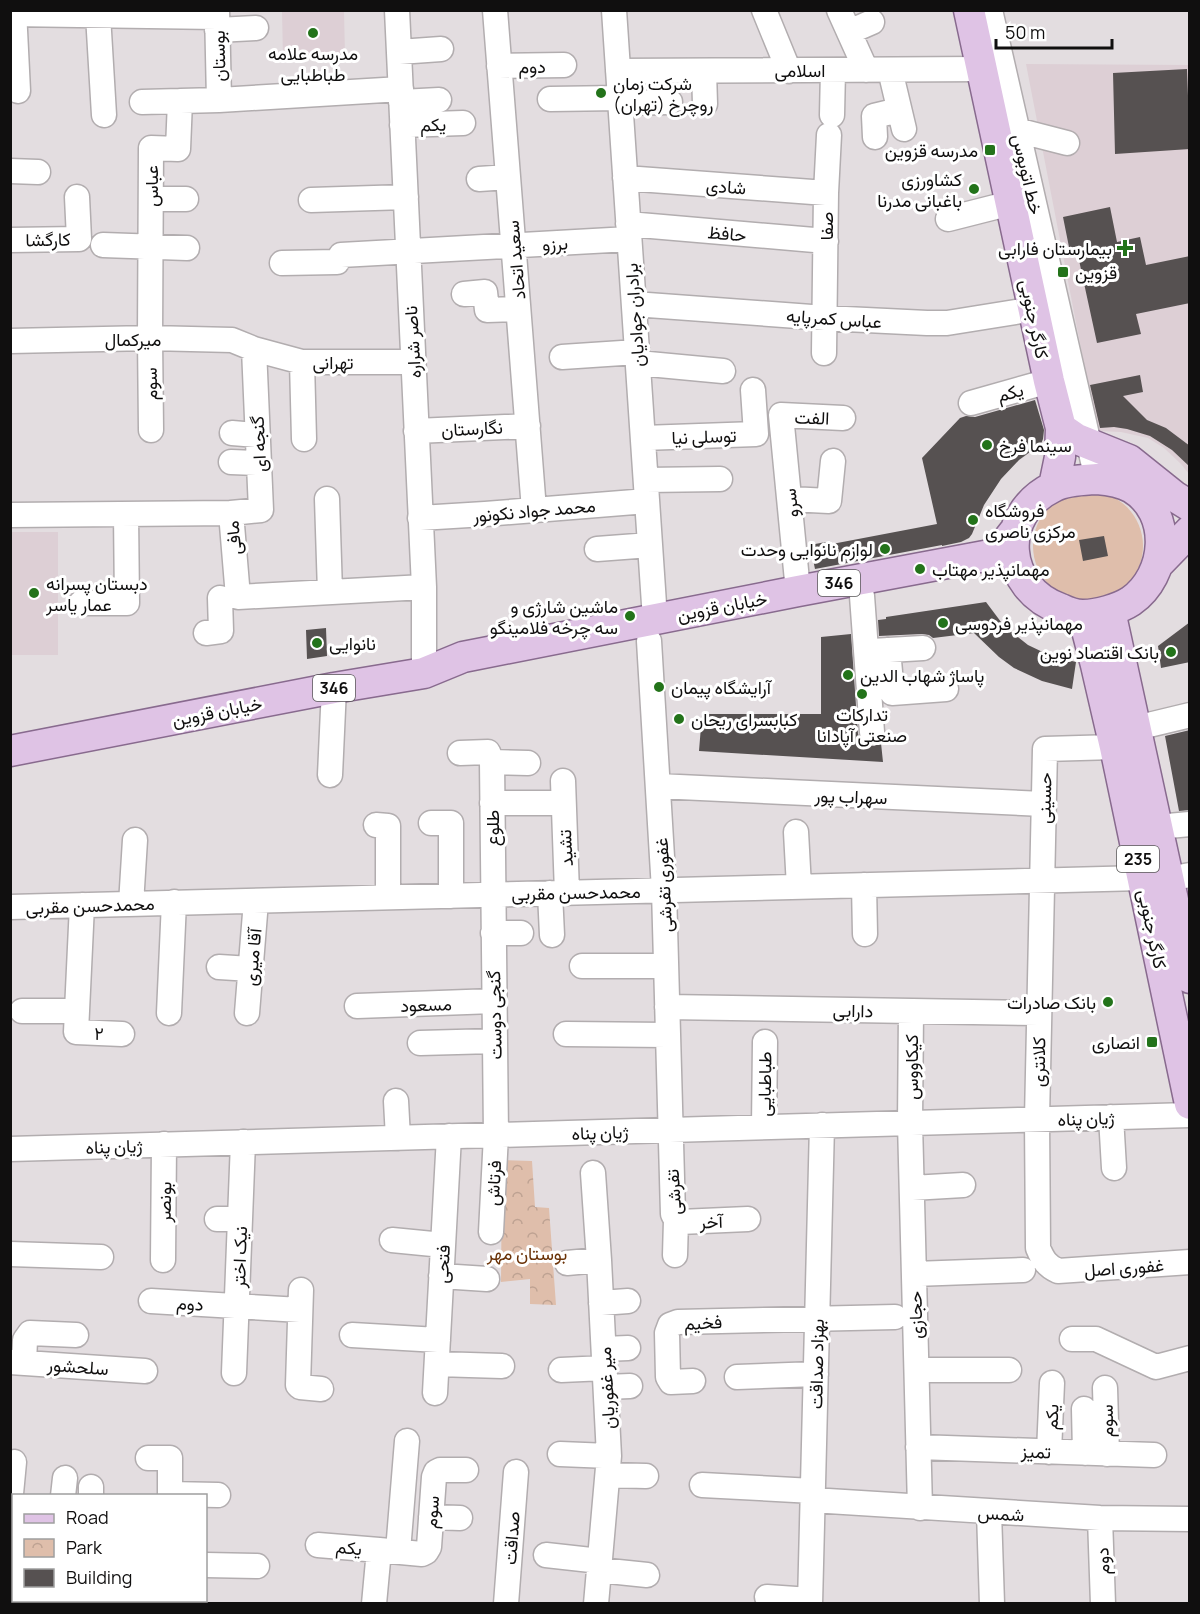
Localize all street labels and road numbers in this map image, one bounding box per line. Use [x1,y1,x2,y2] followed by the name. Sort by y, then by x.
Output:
[206,30,230,82] street label: بوستان
[518,54,546,79] street label: دوم
[775,58,825,82] street label: اسلامی
[419,112,447,137] street label: یکم
[1007,131,1049,217] street label: خط اتوبوس
[139,165,163,207] street label: عباس
[705,173,747,199] street label: شادی
[814,212,838,240] street label: صفا
[500,219,530,301] street label: سعید اتحاد
[707,219,747,247] street label: حافظ
[25,227,71,251] street label: کارگشا
[541,230,569,256] street label: برزو
[618,262,650,368] street label: برادران جوادیان
[1015,277,1055,361] street label: کارگر جنوبی
[785,303,883,334] street label: عباس کمرپایه
[398,305,426,379] street label: ناصر شراره
[105,327,161,351] street label: میرکمال
[312,350,354,374] street label: تهرانی
[138,367,163,401] street label: سوم
[994,377,1026,408] street label: یکم
[794,404,830,430] street label: الفت
[441,414,503,442] street label: نگارستان
[245,415,271,473] street label: گنجه ای
[671,423,737,449] street label: توسلی نیا
[777,487,803,519] street label: سرو
[470,493,597,527] street label: محمد جواد نکونور
[219,520,247,556] street label: مافی
[818,570,860,596] road number: 346
[675,586,769,626] street label: خیابان قزوین
[313,675,355,701] road number: 346
[170,691,264,731] street label: خیابان قزوین
[1032,772,1056,824] street label: حسینی
[813,783,888,810] street label: سهراب پور
[480,810,505,846] street label: طلوع
[552,829,578,867] street label: تشید
[649,837,677,933] street label: غفوری تفرشی
[1117,846,1159,872] road number: 235
[511,879,641,905] street label: محمدحسن مقربی
[1133,887,1173,971] street label: کارگر جنوبی
[25,891,155,919] street label: محمدحسن مقربی
[238,925,267,987] street label: آقا میری
[481,970,507,1060] street label: گنجی دوست
[400,991,452,1017] street label: مسعود
[833,998,873,1022] street label: دارابی
[94,1021,104,1045] street label: ۲
[899,1034,923,1100] street label: کیکاووس
[1026,1037,1050,1087] street label: کلانتری
[751,1051,777,1117] street label: طباطبایی
[1057,1105,1116,1132] street label: ژیان پناه
[571,1119,630,1146] street label: ژیان پناه
[85,1133,144,1160] street label: ژیان پناه
[480,1159,506,1207] street label: فرتاش
[659,1168,687,1216] street label: تفرشی
[152,1181,176,1224] street label: بونصر
[698,1209,725,1233] street label: آخر
[226,1226,252,1289] street label: نیک اختر
[429,1244,455,1284] street label: فتحی
[1083,1252,1165,1282] street label: غفوری اصل
[175,1290,204,1317] street label: دوم
[903,1291,927,1339] street label: حجازی
[683,1309,723,1336] street label: فخیم
[803,1319,829,1409] street label: بهزاد صداقت
[592,1346,620,1430] street label: میر غفوریان
[45,1352,110,1380] street label: سلحشور
[1039,1403,1064,1431] street label: یکم
[1094,1404,1119,1438] street label: سوم
[1020,1438,1051,1464] street label: تمیز
[418,1495,445,1529] street label: سوم
[977,1500,1025,1526] street label: شمس
[497,1510,525,1566] street label: صداقت
[335,1534,363,1561] street label: یکم
[1090,1547,1115,1575] street label: دوم

